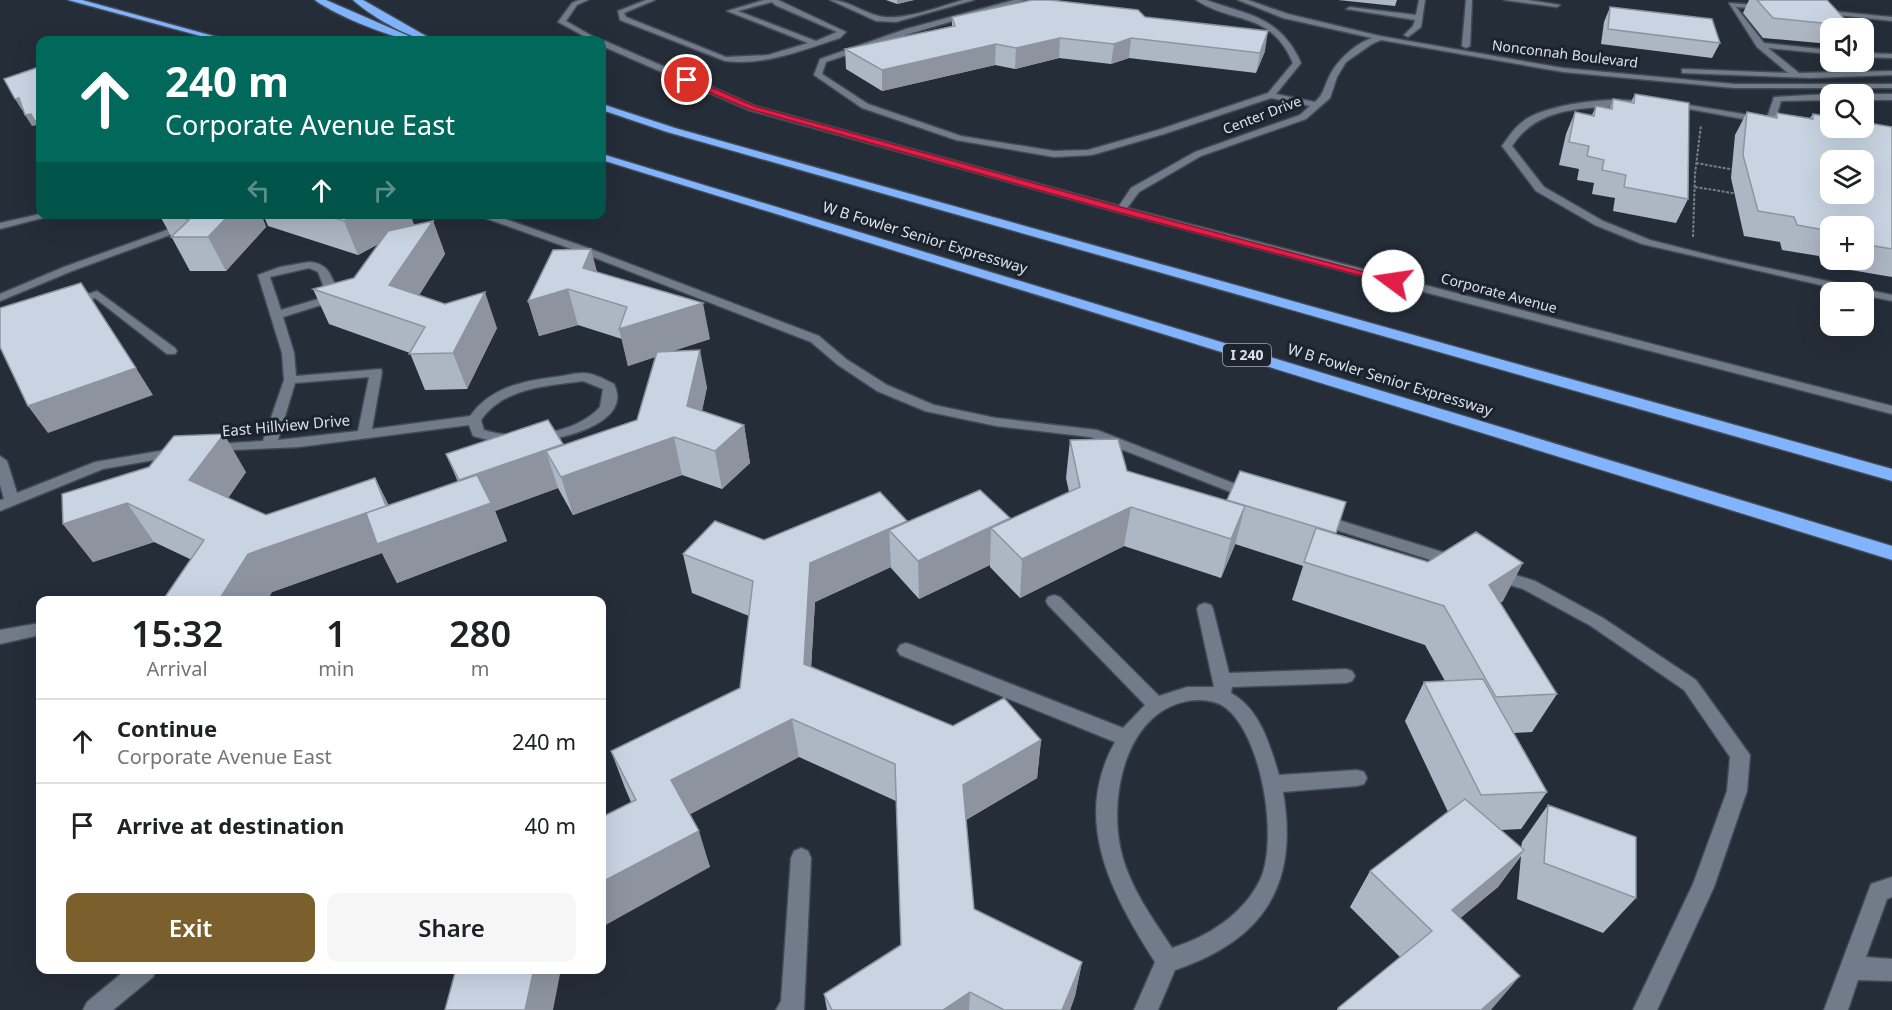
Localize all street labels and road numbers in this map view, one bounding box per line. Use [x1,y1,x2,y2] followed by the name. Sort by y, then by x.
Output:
[1491,35,1639,72] street label: Nonconnah Boulevard
[1220,91,1304,138] street label: Center Drive
[820,196,1031,278] street label: W B Fowler Senior Expressway
[1439,268,1559,317] street label: Corporate Avenue
[1285,338,1496,420] street label: W B Fowler Senior Expressway
[1223,344,1271,366] road number: I 240
[221,409,351,441] street label: East Hillview Drive

